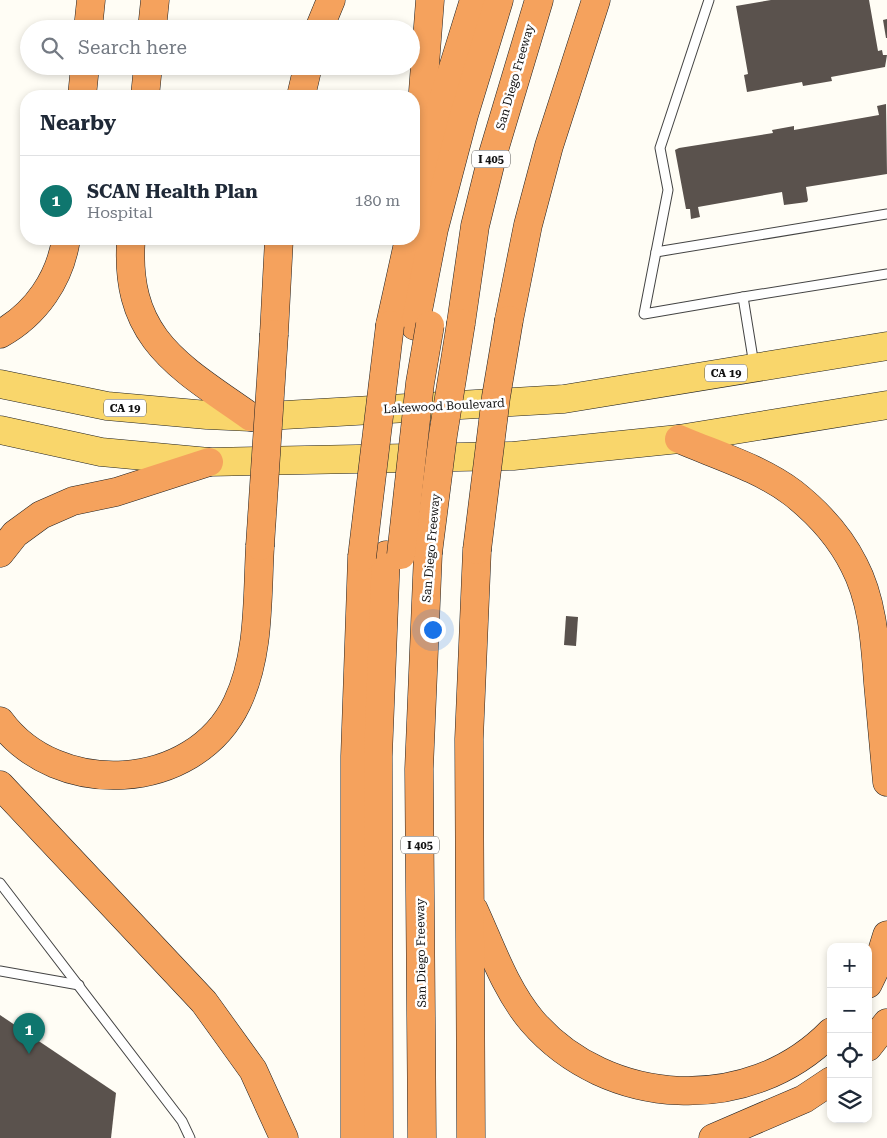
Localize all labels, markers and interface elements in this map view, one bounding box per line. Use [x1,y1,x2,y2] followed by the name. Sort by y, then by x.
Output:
[20,20,420,75] search box
[493,22,537,132] street label: San Diego Freeway
[38,34,66,62] icon: search
[78,36,187,59] text: Search here
[40,111,116,135] text: Nearby
[472,150,510,168] road number: I 405
[87,180,258,203] text: SCAN Health Plan
[52,191,60,210] text: 1
[354,191,400,210] text: 180 m
[87,203,153,222] text: Hospital
[705,364,747,382] road number: CA 19
[383,396,505,416] street label: Lakewood Boulevard
[104,399,146,416] road number: CA 19
[419,492,443,603] street label: San Diego Freeway
[420,617,446,643] your location
[401,836,439,854] road number: I 405
[413,897,429,1008] street label: San Diego Freeway
[827,943,872,1123] map controls
[827,943,872,988] button: +
[827,988,872,1033] button: −
[13,1013,45,1054] pin: 1
[827,1033,872,1078] button: locate
[827,1078,872,1123] button: layers

